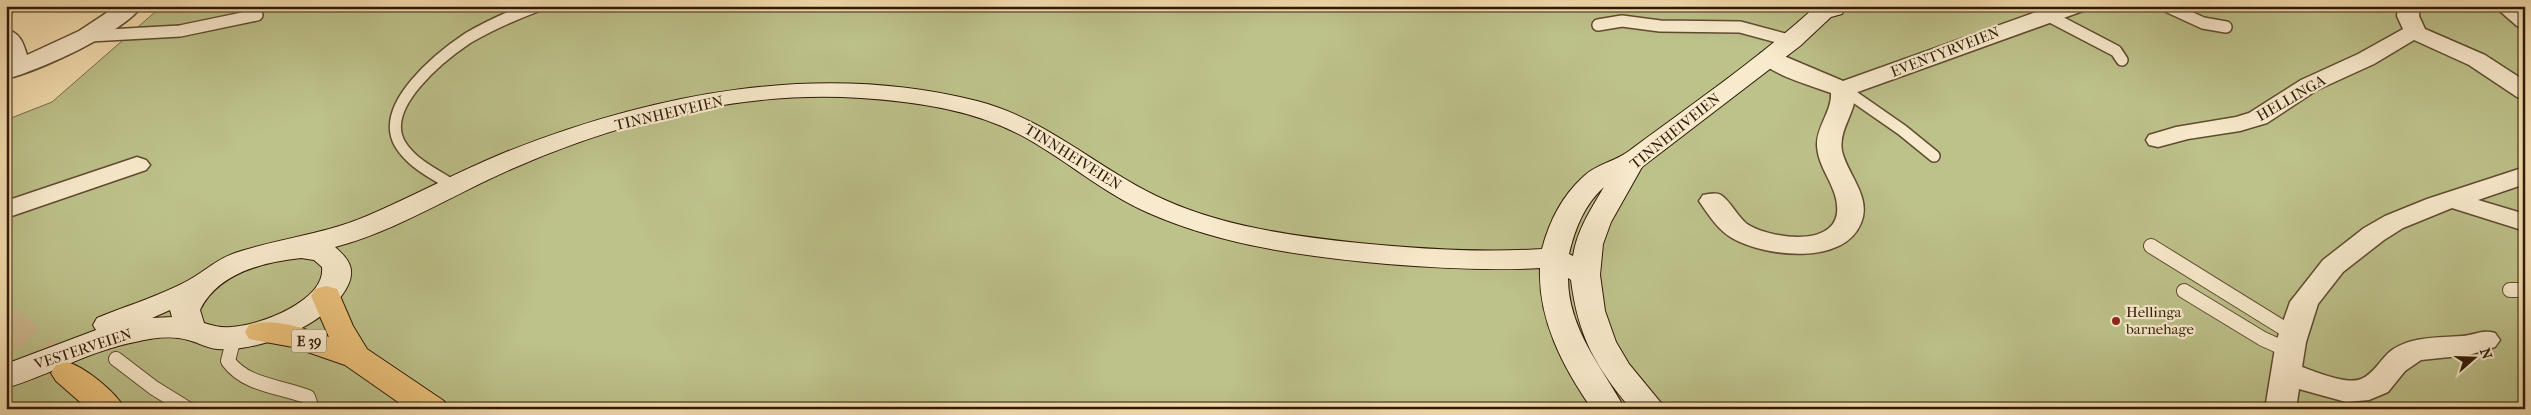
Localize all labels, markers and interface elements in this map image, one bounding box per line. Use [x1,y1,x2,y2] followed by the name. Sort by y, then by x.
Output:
[1888,23,2003,81] street label: EVENTYRVEIEN
[2253,71,2329,125] street label: HELLINGA
[1626,89,1724,173] street label: TINNHEIVEIEN
[613,92,726,134] street label: TINNHEIVEIEN
[1021,120,1125,194] street label: TINNHEIVEIEN
[2125,303,2195,338] place label: Hellinga barnehage
[2110,315,2122,327] marker: Hellinga barnehage
[31,325,135,374] street label: VESTERVEIEN
[292,330,326,352] road number: E 39
[2448,332,2498,382] north arrow
[2476,346,2496,362] text: N

